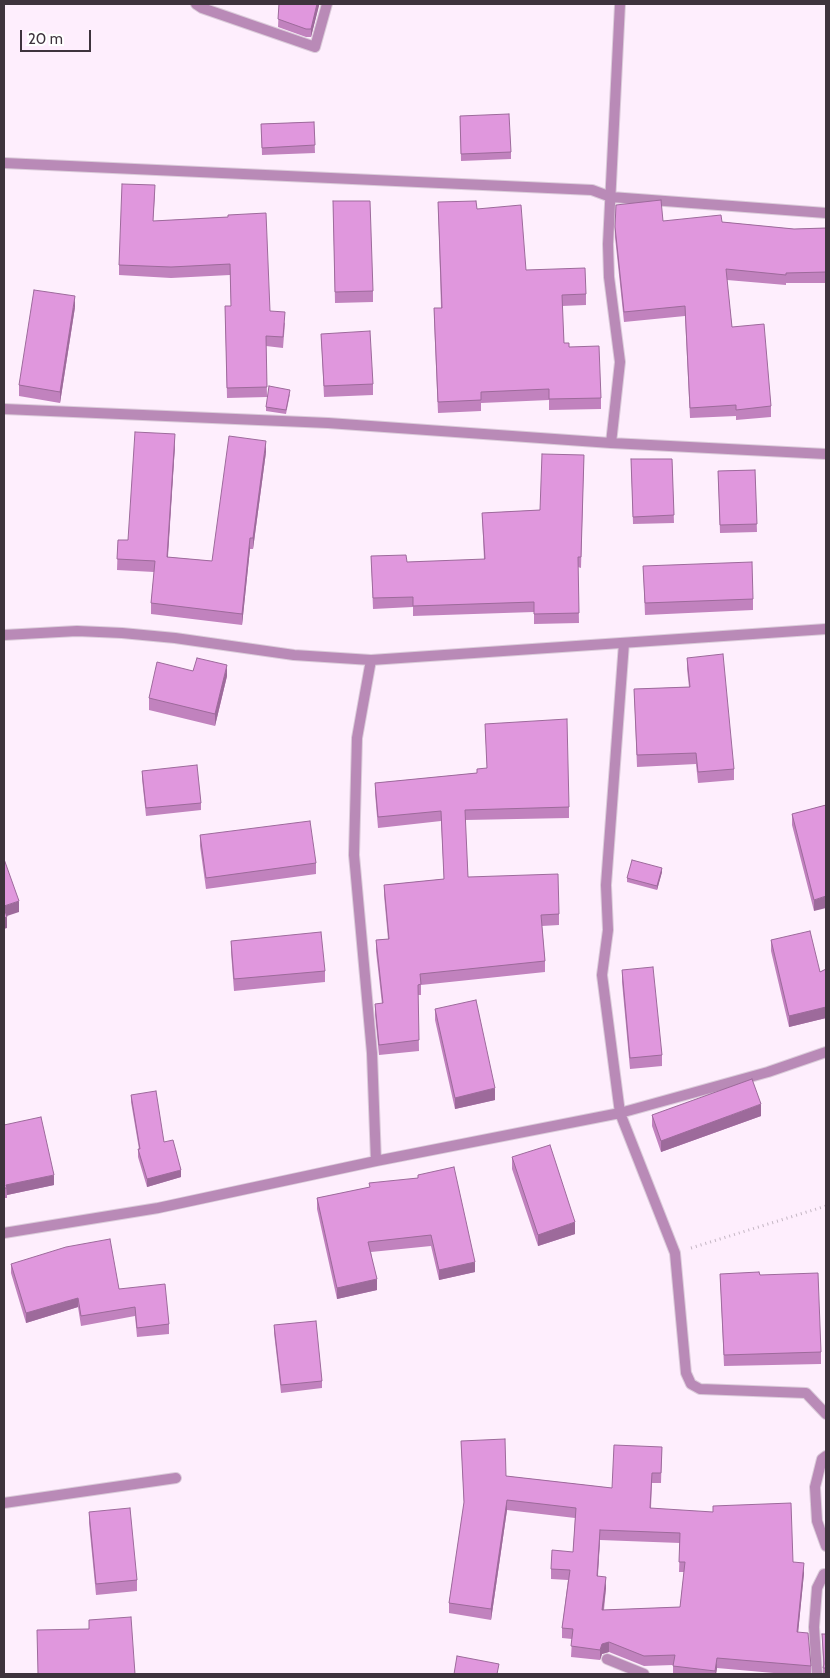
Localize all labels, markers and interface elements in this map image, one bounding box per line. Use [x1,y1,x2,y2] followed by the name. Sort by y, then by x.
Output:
[22,20,94,52] scale bar
[28,30,63,48] text: 20 m

